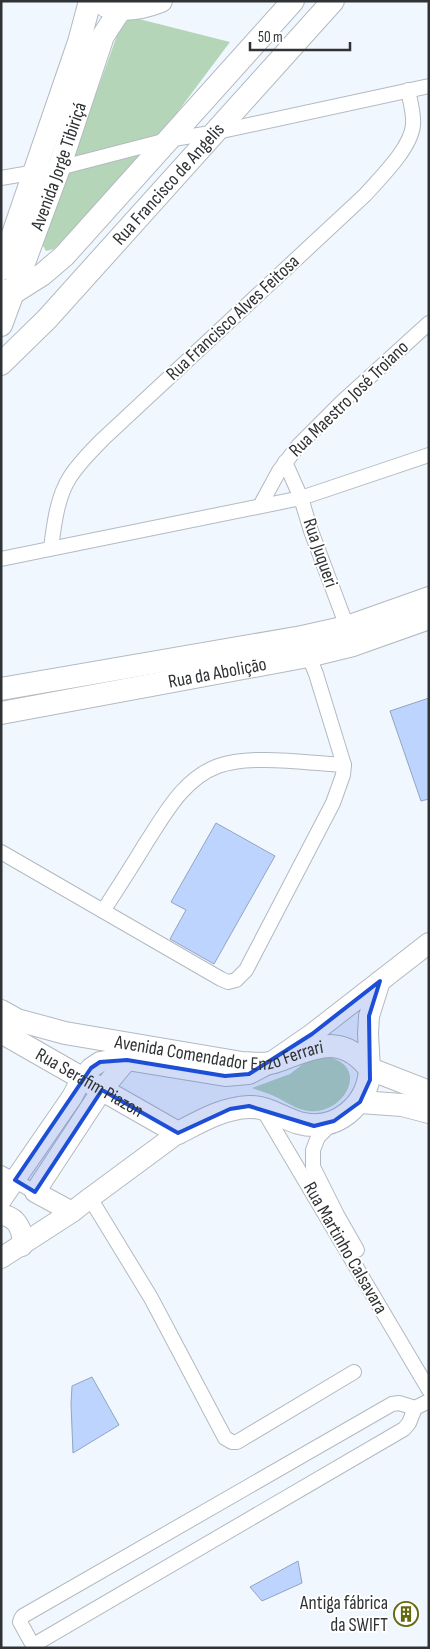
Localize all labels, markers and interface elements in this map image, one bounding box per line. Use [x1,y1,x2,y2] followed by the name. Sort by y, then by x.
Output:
[250,20,350,52] scale bar
[258,28,283,47] text: 50 m
[25,99,92,234] street label: Avenida Jorge Tibiriçá
[108,118,229,250] street label: Rua Francisco de Angelis
[162,250,304,386] street label: Rua Francisco Alves Feitosa
[284,336,414,462] street label: Rua Maestro José Troiano
[298,516,342,590] street label: Rua Juqueri
[166,652,268,693] street label: Rua da Abolição
[112,1030,325,1075] street label: Avenida Comendador Enzo Ferrari
[32,1043,148,1122] street label: Rua Serafim Piazon
[298,1178,392,1318] street label: Rua Martinho Calsavara
[299,1592,388,1637] place label: Antiga fábrica da SWIFT
[393,1601,419,1627] building icon: Antiga fábrica da SWIFT

